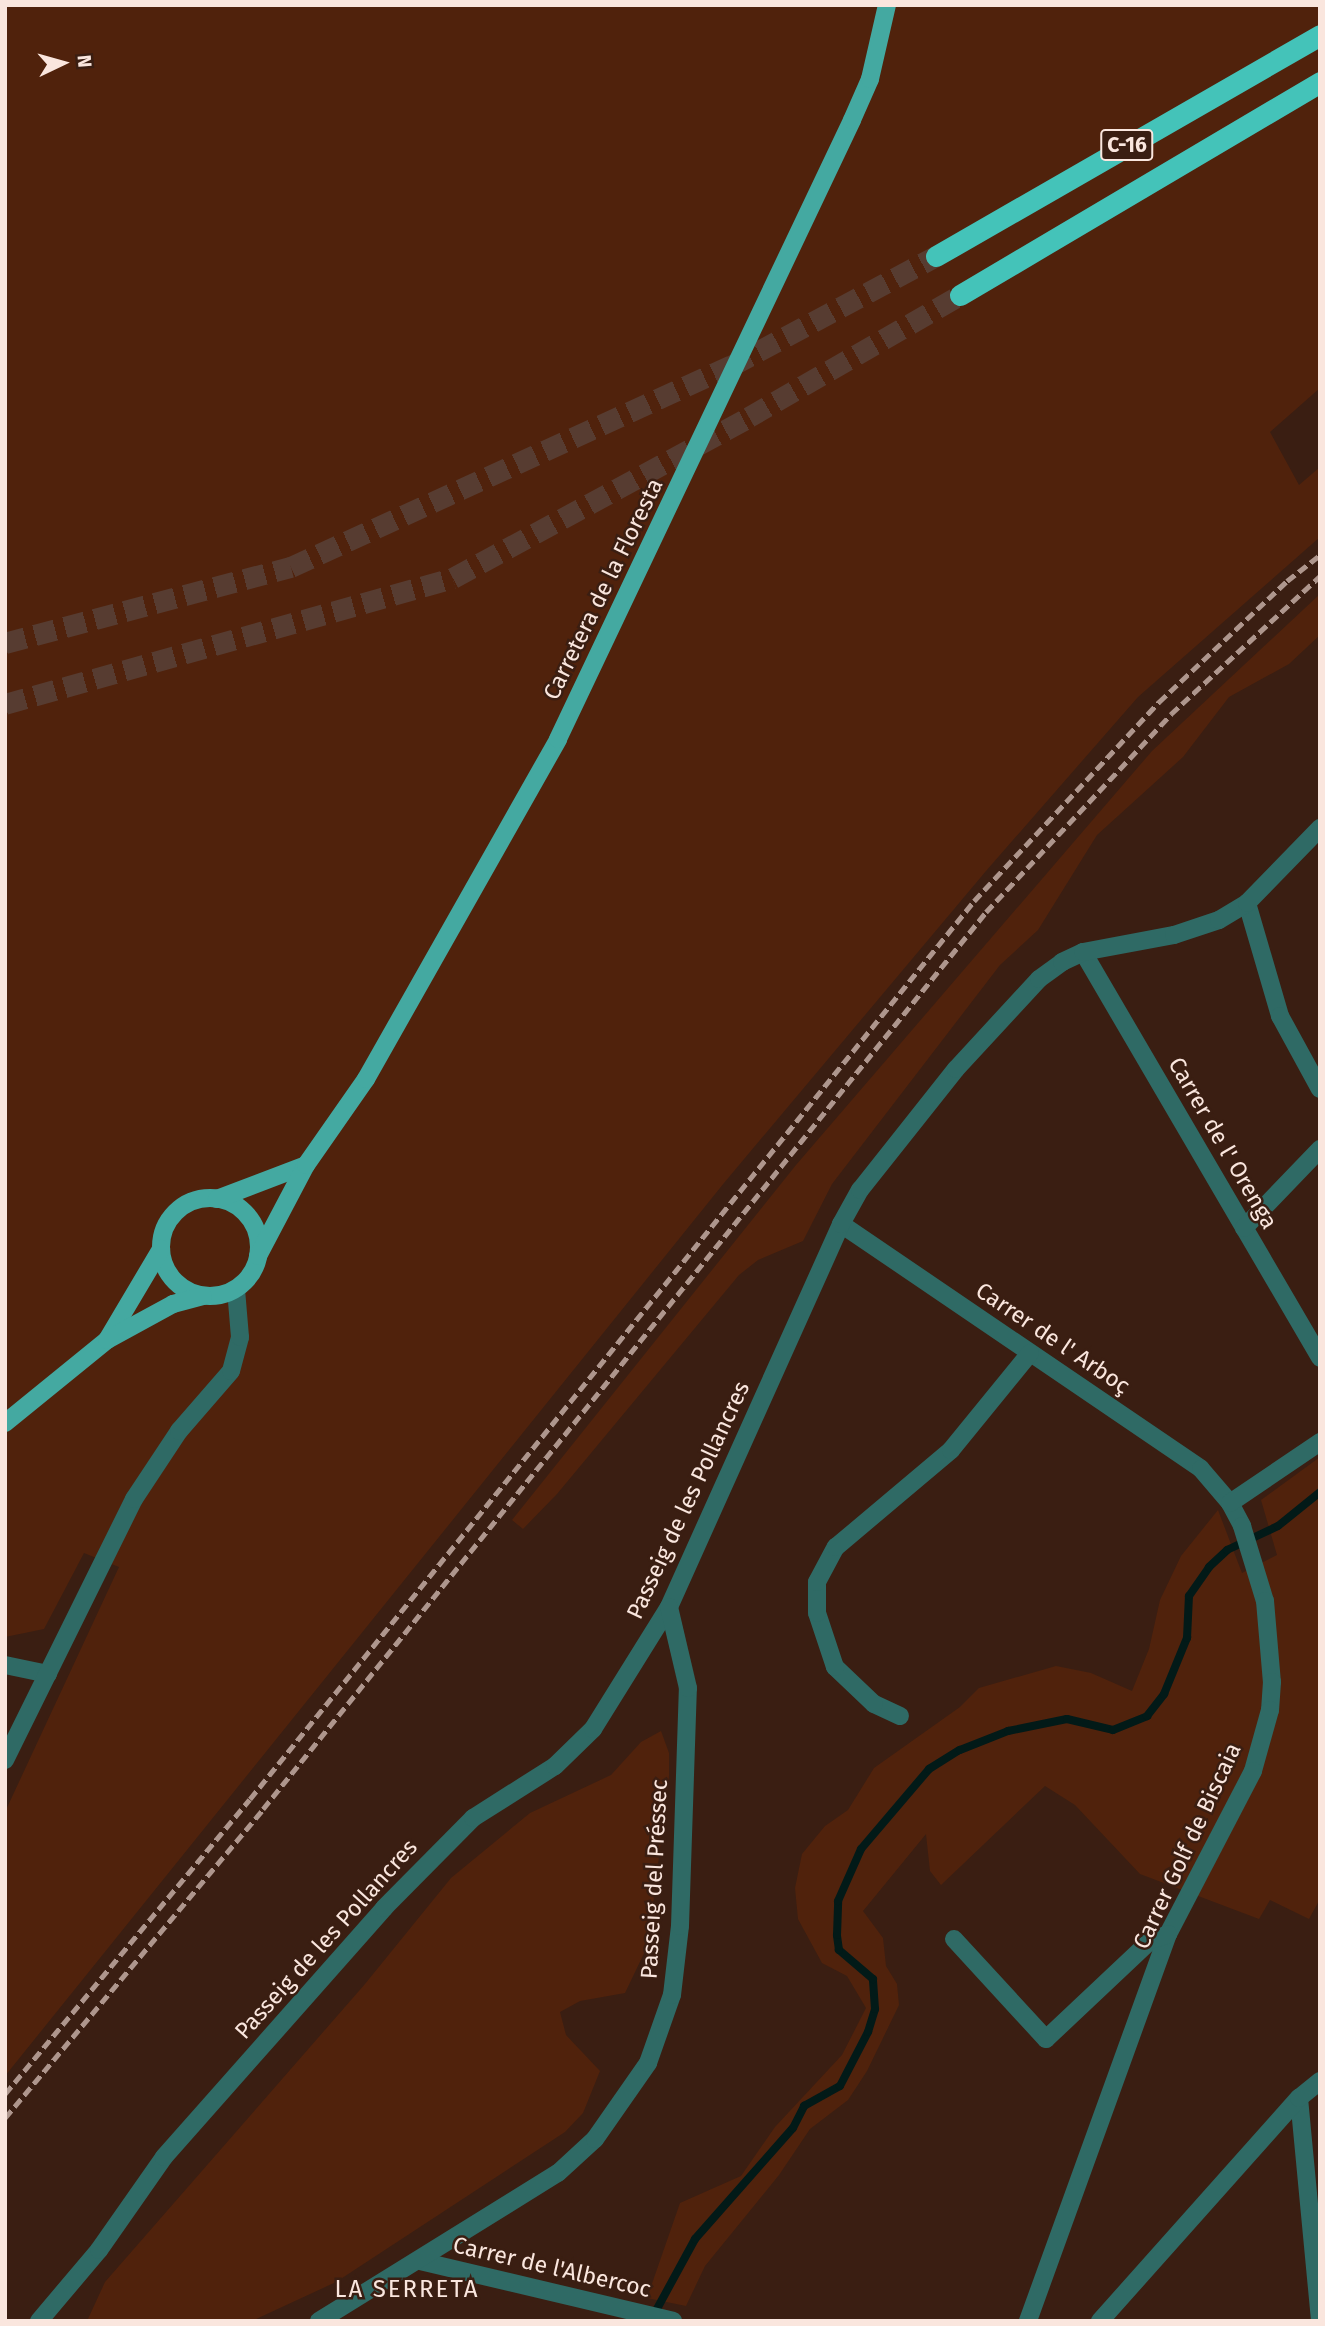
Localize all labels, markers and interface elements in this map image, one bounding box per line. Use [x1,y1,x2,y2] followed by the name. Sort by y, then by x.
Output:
[28,28,98,98] north arrow
[72,54,96,68] text: N
[1099,128,1155,162] road number: C-16
[537,474,669,704] street label: Carretera de la Floresta
[1163,1052,1283,1234] street label: Carrer de l' Orenga
[971,1276,1135,1400] street label: Carrer de l' Arboç
[621,1377,755,1623] street label: Passeig de les Pollancres
[1127,1739,1247,1953] street label: Carrer Golf de Biscaia
[635,1778,673,1980] street label: Passeig del Préssec
[229,1834,423,2044] street label: Passeig de les Pollancres
[450,2231,654,2303] street label: Carrer de l'Albercoc
[336,2276,478,2304] district label: LA SERRETA

